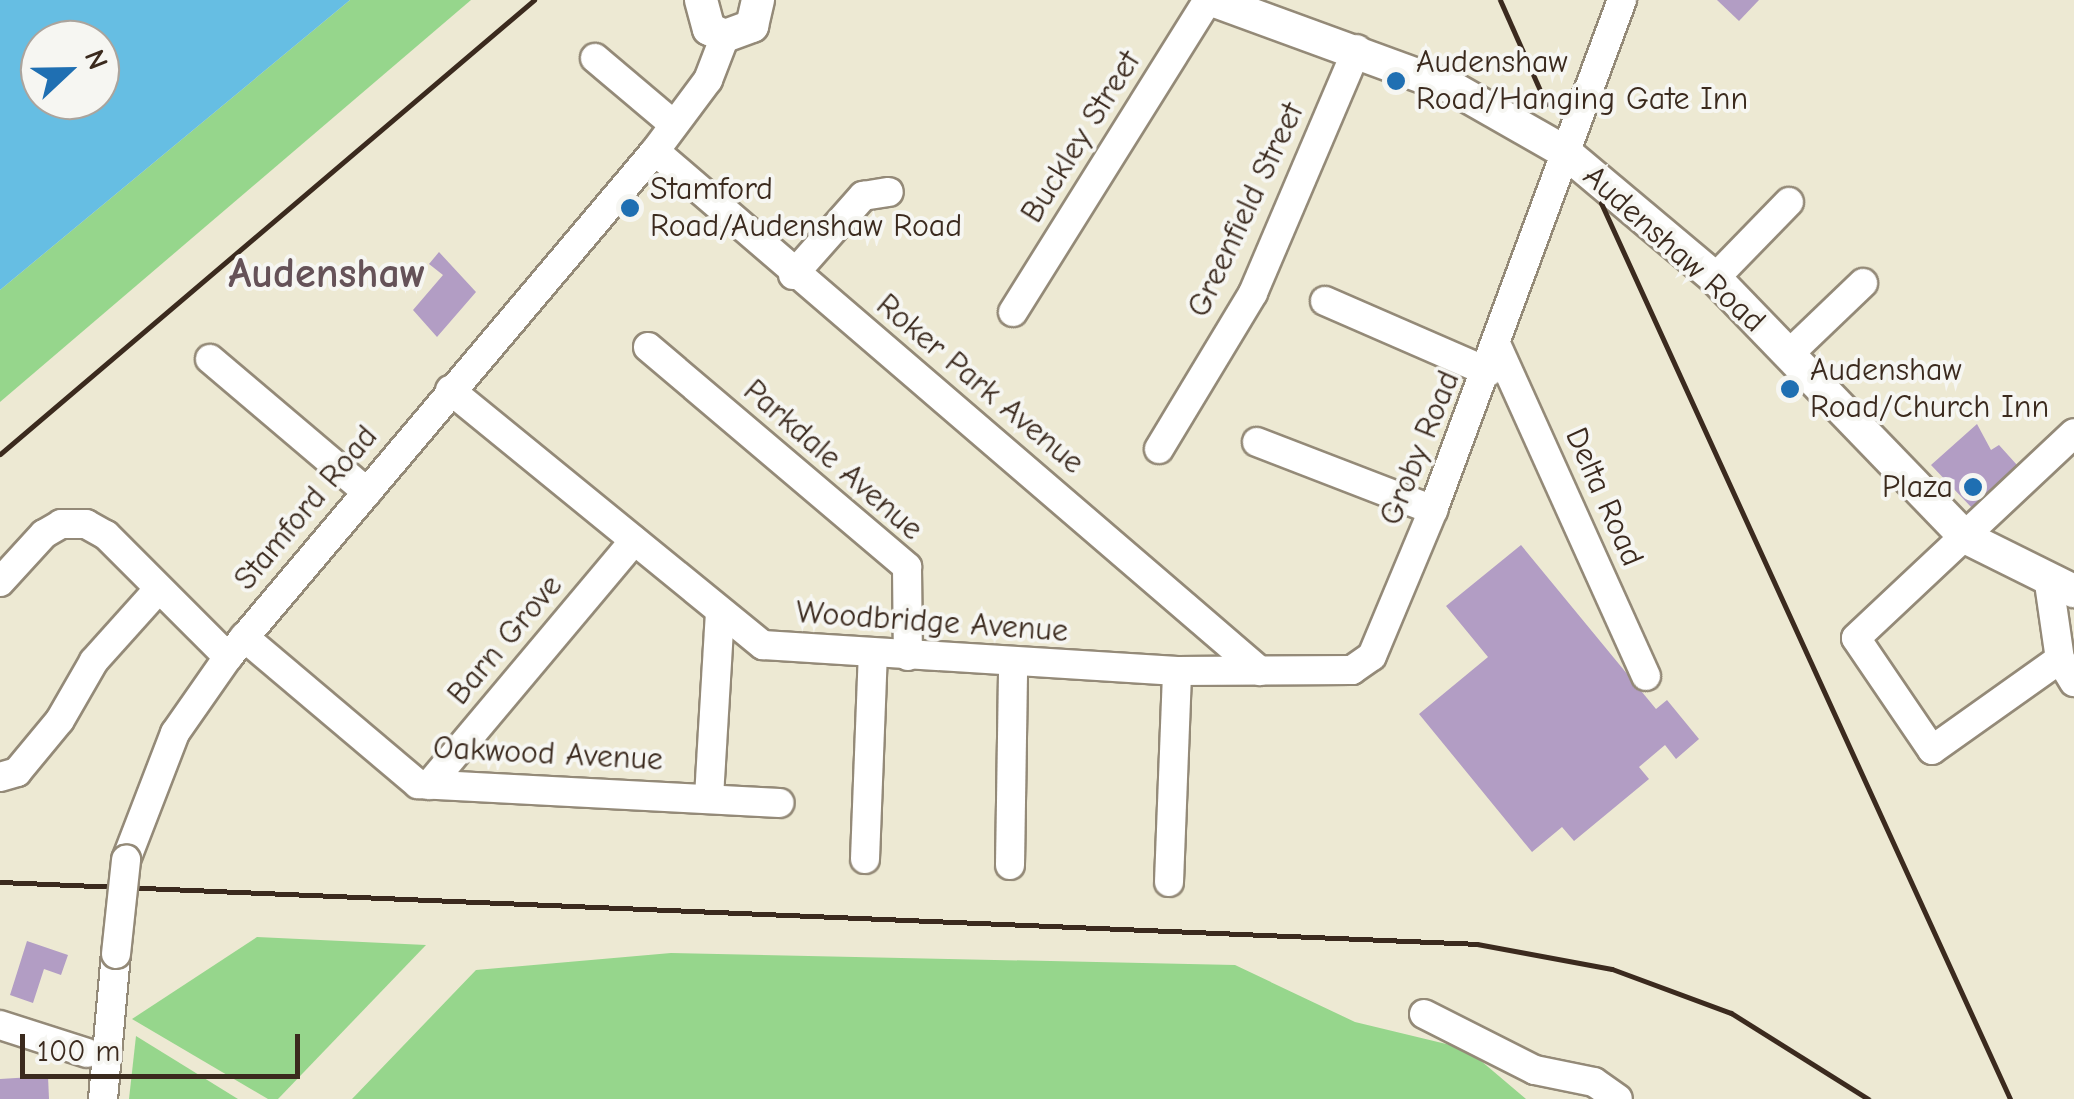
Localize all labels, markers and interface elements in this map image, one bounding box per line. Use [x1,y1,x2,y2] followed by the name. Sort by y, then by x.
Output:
[20,20,120,120] north arrow
[1013,44,1149,230] street label: Buckley Street
[1416,44,1748,119] place label: Audenshaw Road/Hanging Gate Inn
[78,45,114,74] text: N
[1385,70,1407,92] marker: Audenshaw Road/Hanging Gate Inn
[1180,97,1312,323] street label: Greenfield Street
[1575,157,1773,341] street label: Audenshaw Road
[650,171,962,246] place label: Stamford Road/Audenshaw Road
[619,197,641,219] marker: Stamford Road/Audenshaw Road
[228,249,426,299] district label: Audenshaw
[868,286,1092,482] street label: Roker Park Avenue
[1810,352,2049,427] place label: Audenshaw Road/Church Inn
[1372,365,1468,531] street label: Groby Road
[735,372,931,548] street label: Parkdale Avenue
[1779,378,1801,400] marker: Audenshaw Road/Church Inn
[226,418,386,598] street label: Stamford Road
[1556,422,1652,572] street label: Delta Road
[1882,468,1953,506] place label: Plaza
[1962,476,1984,498] marker: Plaza
[440,567,570,713] street label: Barn Grove
[795,593,1069,651] street label: Woodbridge Avenue
[432,729,664,779] street label: Oakwood Avenue
[25,1014,305,1076] scale bar
[37,1034,120,1069] text: 100 m

